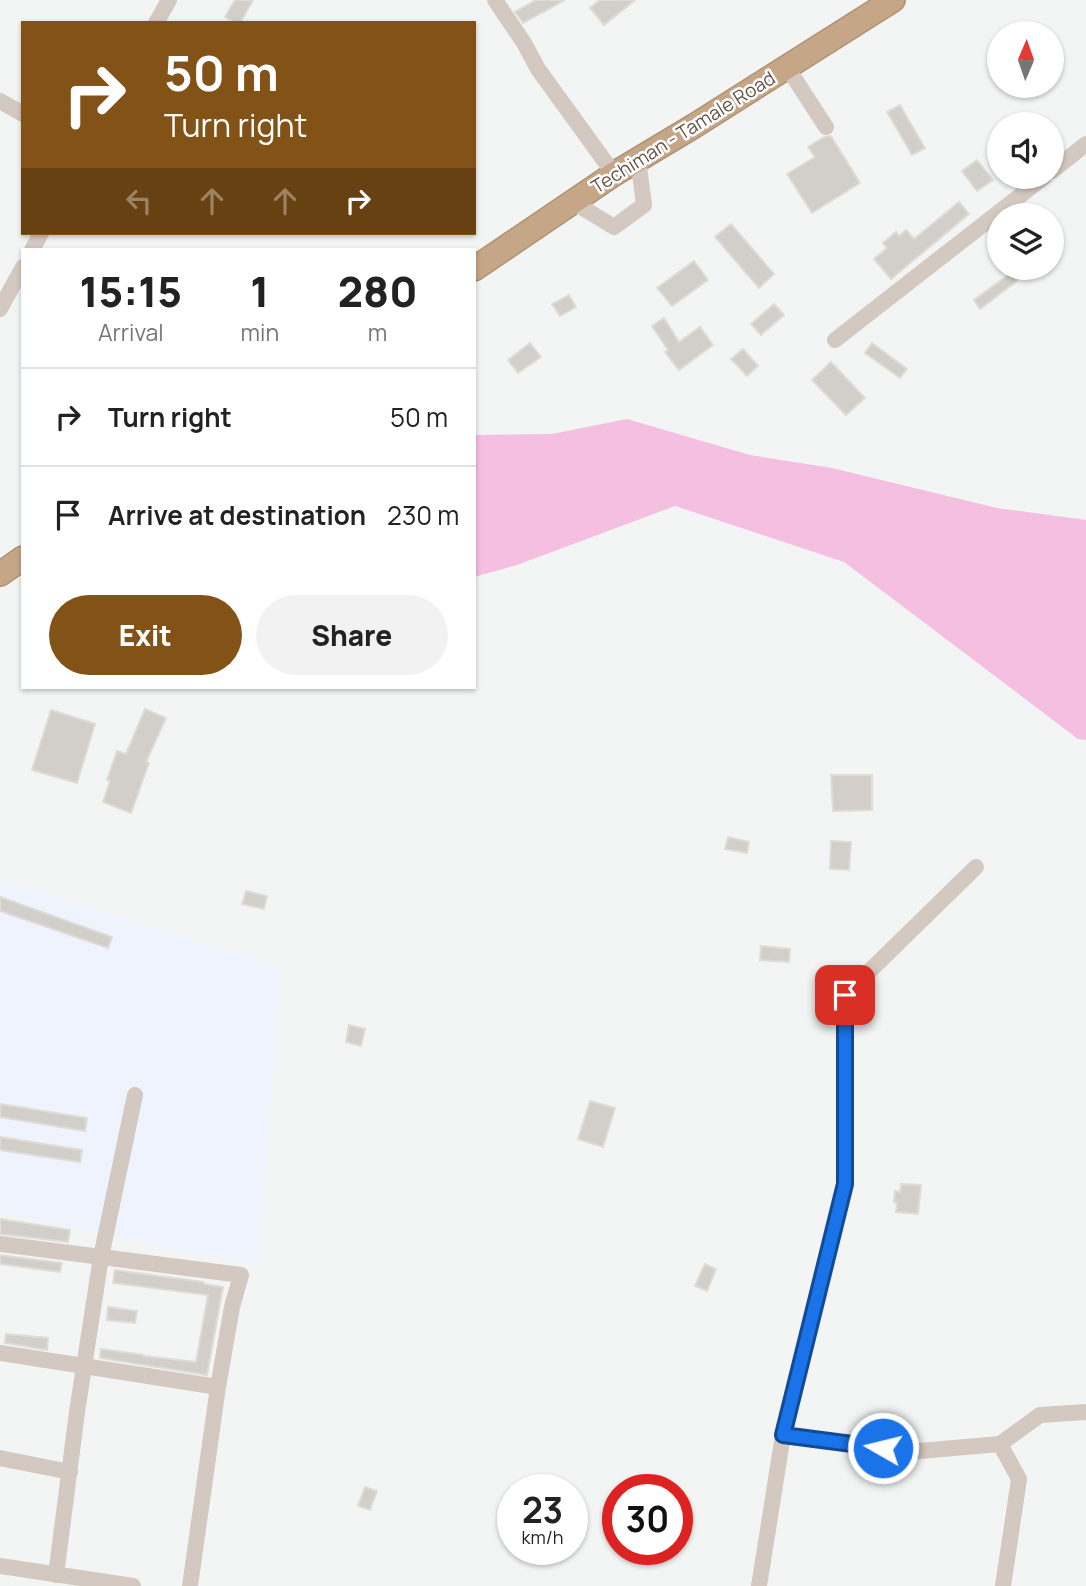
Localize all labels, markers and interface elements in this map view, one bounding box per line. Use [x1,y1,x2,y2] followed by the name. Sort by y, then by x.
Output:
[987,21,1064,98] north arrow
[987,21,1064,280] map controls
[164,39,279,106] text: 50 m
[49,49,140,140] icon: right
[586,65,780,199] street label: Techiman - Tamale Road
[164,103,307,147] text: Turn right
[987,112,1064,189] button: sound
[120,182,158,220] icon: left
[193,182,231,220] icon: ahead
[266,182,304,220] icon: ahead
[339,182,377,220] icon: right
[987,203,1064,280] button: layers
[80,262,182,320] text: 15:15
[250,262,269,320] text: 1
[338,262,418,320] text: 280
[98,316,164,348] text: Arrival
[241,316,279,348] text: min
[368,316,387,348] text: m
[49,398,87,436] icon: right
[108,399,232,435] text: Turn right
[390,399,448,435] text: 50 m
[49,496,87,534] icon: arrive
[108,497,366,533] text: Arrive at destination
[387,497,459,533] text: 230 m
[49,595,242,675] button: Exit
[256,595,448,675] button: Share
[815,965,875,1025] pin
[826,976,864,1014] icon: arrive
[846,1411,920,1485] position arrow
[602,1474,693,1565] speed limit sign: 30
[522,1486,563,1534] text: 23
[522,1525,563,1549] text: km/h

